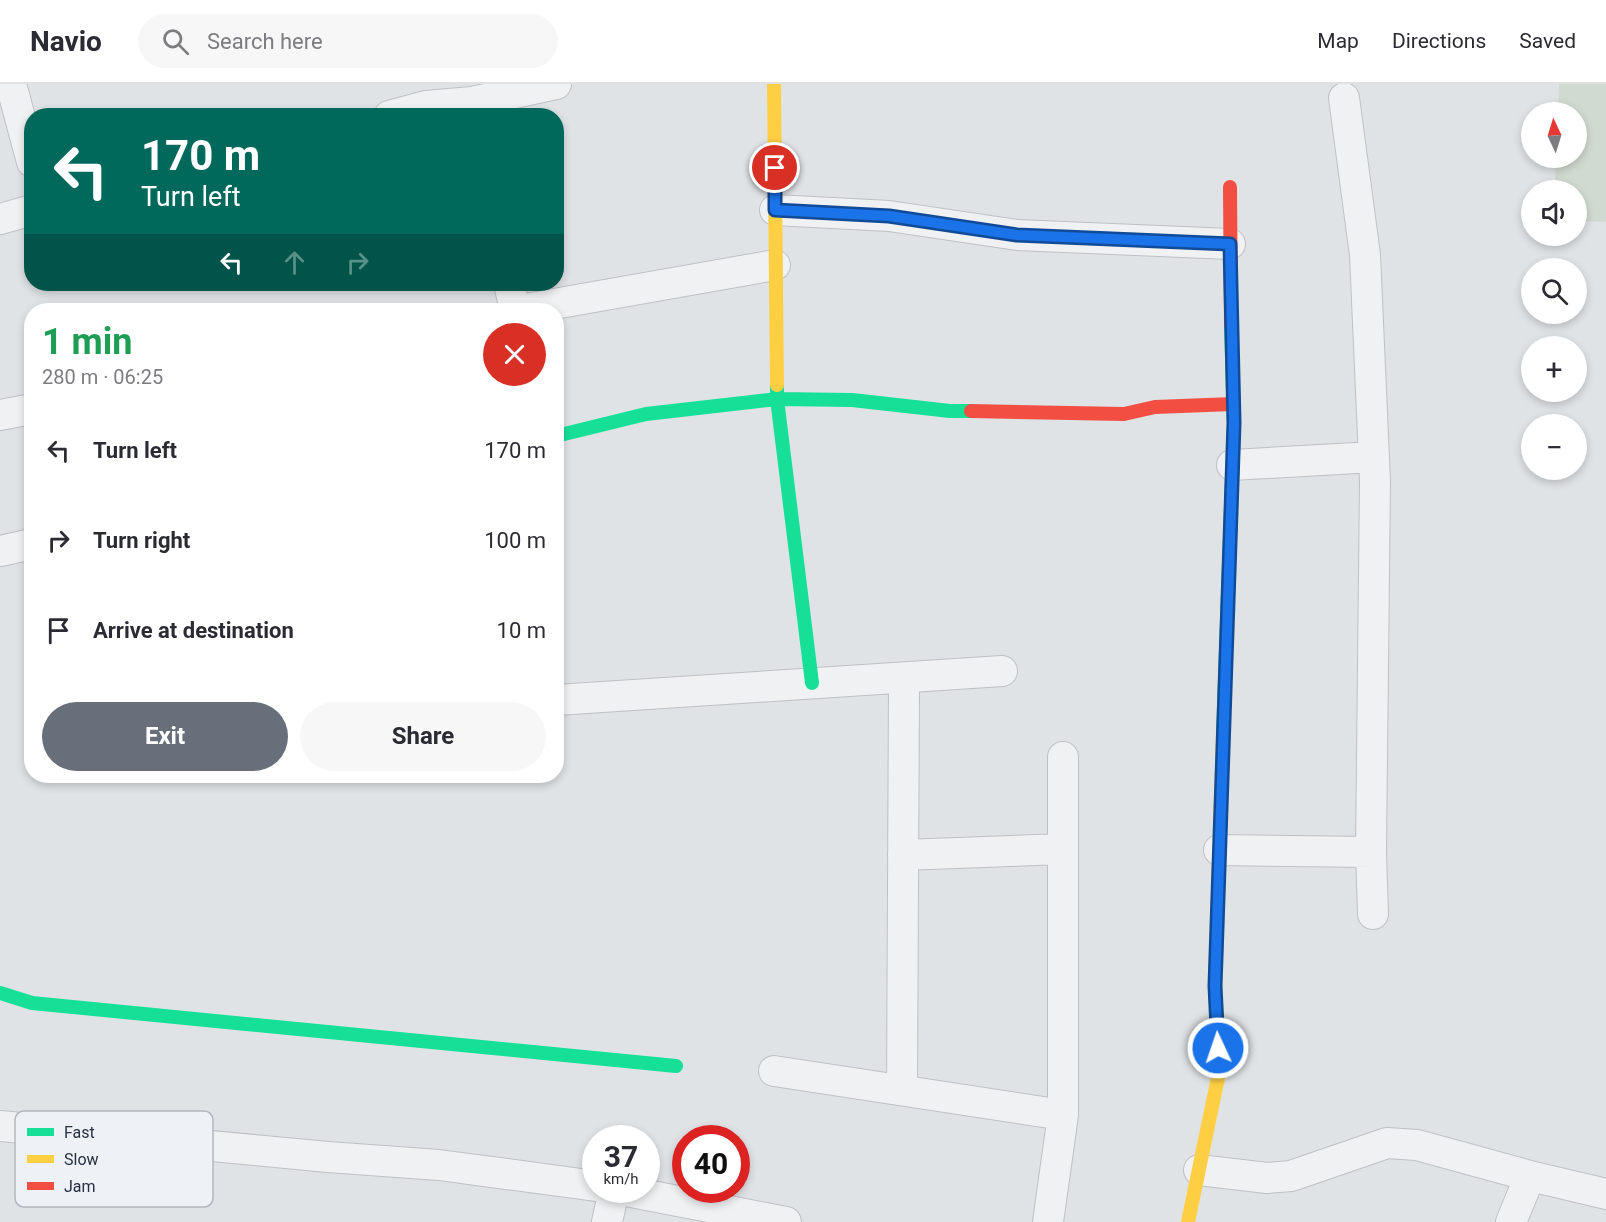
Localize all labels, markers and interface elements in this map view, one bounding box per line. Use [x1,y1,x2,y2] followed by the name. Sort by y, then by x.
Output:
[138,14,558,68] search box
[30,25,102,58] text: Navio
[159,25,192,58] icon: search
[207,29,323,54] text: Search here
[1317,29,1359,53] text: Map
[1392,29,1486,53] text: Directions
[1519,29,1576,53] text: Saved
[1521,102,1587,168] north arrow
[1521,102,1587,480] map controls
[141,131,260,180] text: 170 m
[42,132,120,210] icon: left
[749,142,800,193] pin
[758,151,791,184] icon: arrive
[1521,180,1587,246] button: sound
[141,181,241,213] text: Turn left
[215,246,248,279] icon: left
[278,246,311,279] icon: ahead
[341,246,374,279] icon: right
[1521,258,1587,324] button: search
[42,321,133,363] text: 1 min
[483,323,546,386] button: close
[1521,336,1587,402] button: +
[42,365,163,389] text: 280 m · 06:25
[1521,414,1587,480] button: −
[42,434,75,467] icon: left
[93,438,177,463] text: Turn left
[484,438,546,463] text: 170 m
[42,524,75,557] icon: right
[93,528,190,553] text: Turn right
[484,528,546,553] text: 100 m
[42,614,75,647] icon: arrive
[93,618,294,643] text: Arrive at destination
[497,618,546,643] text: 10 m
[42,702,288,771] button: Exit
[300,702,546,771] button: Share
[1186,1016,1250,1080] position arrow
[15,1111,213,1207] legend
[64,1123,95,1142] text: Fast
[672,1125,750,1203] speed limit sign: 40
[604,1139,638,1174] text: 37
[64,1150,99,1169] text: Slow
[603,1170,639,1188] text: km/h
[64,1177,96,1196] text: Jam

